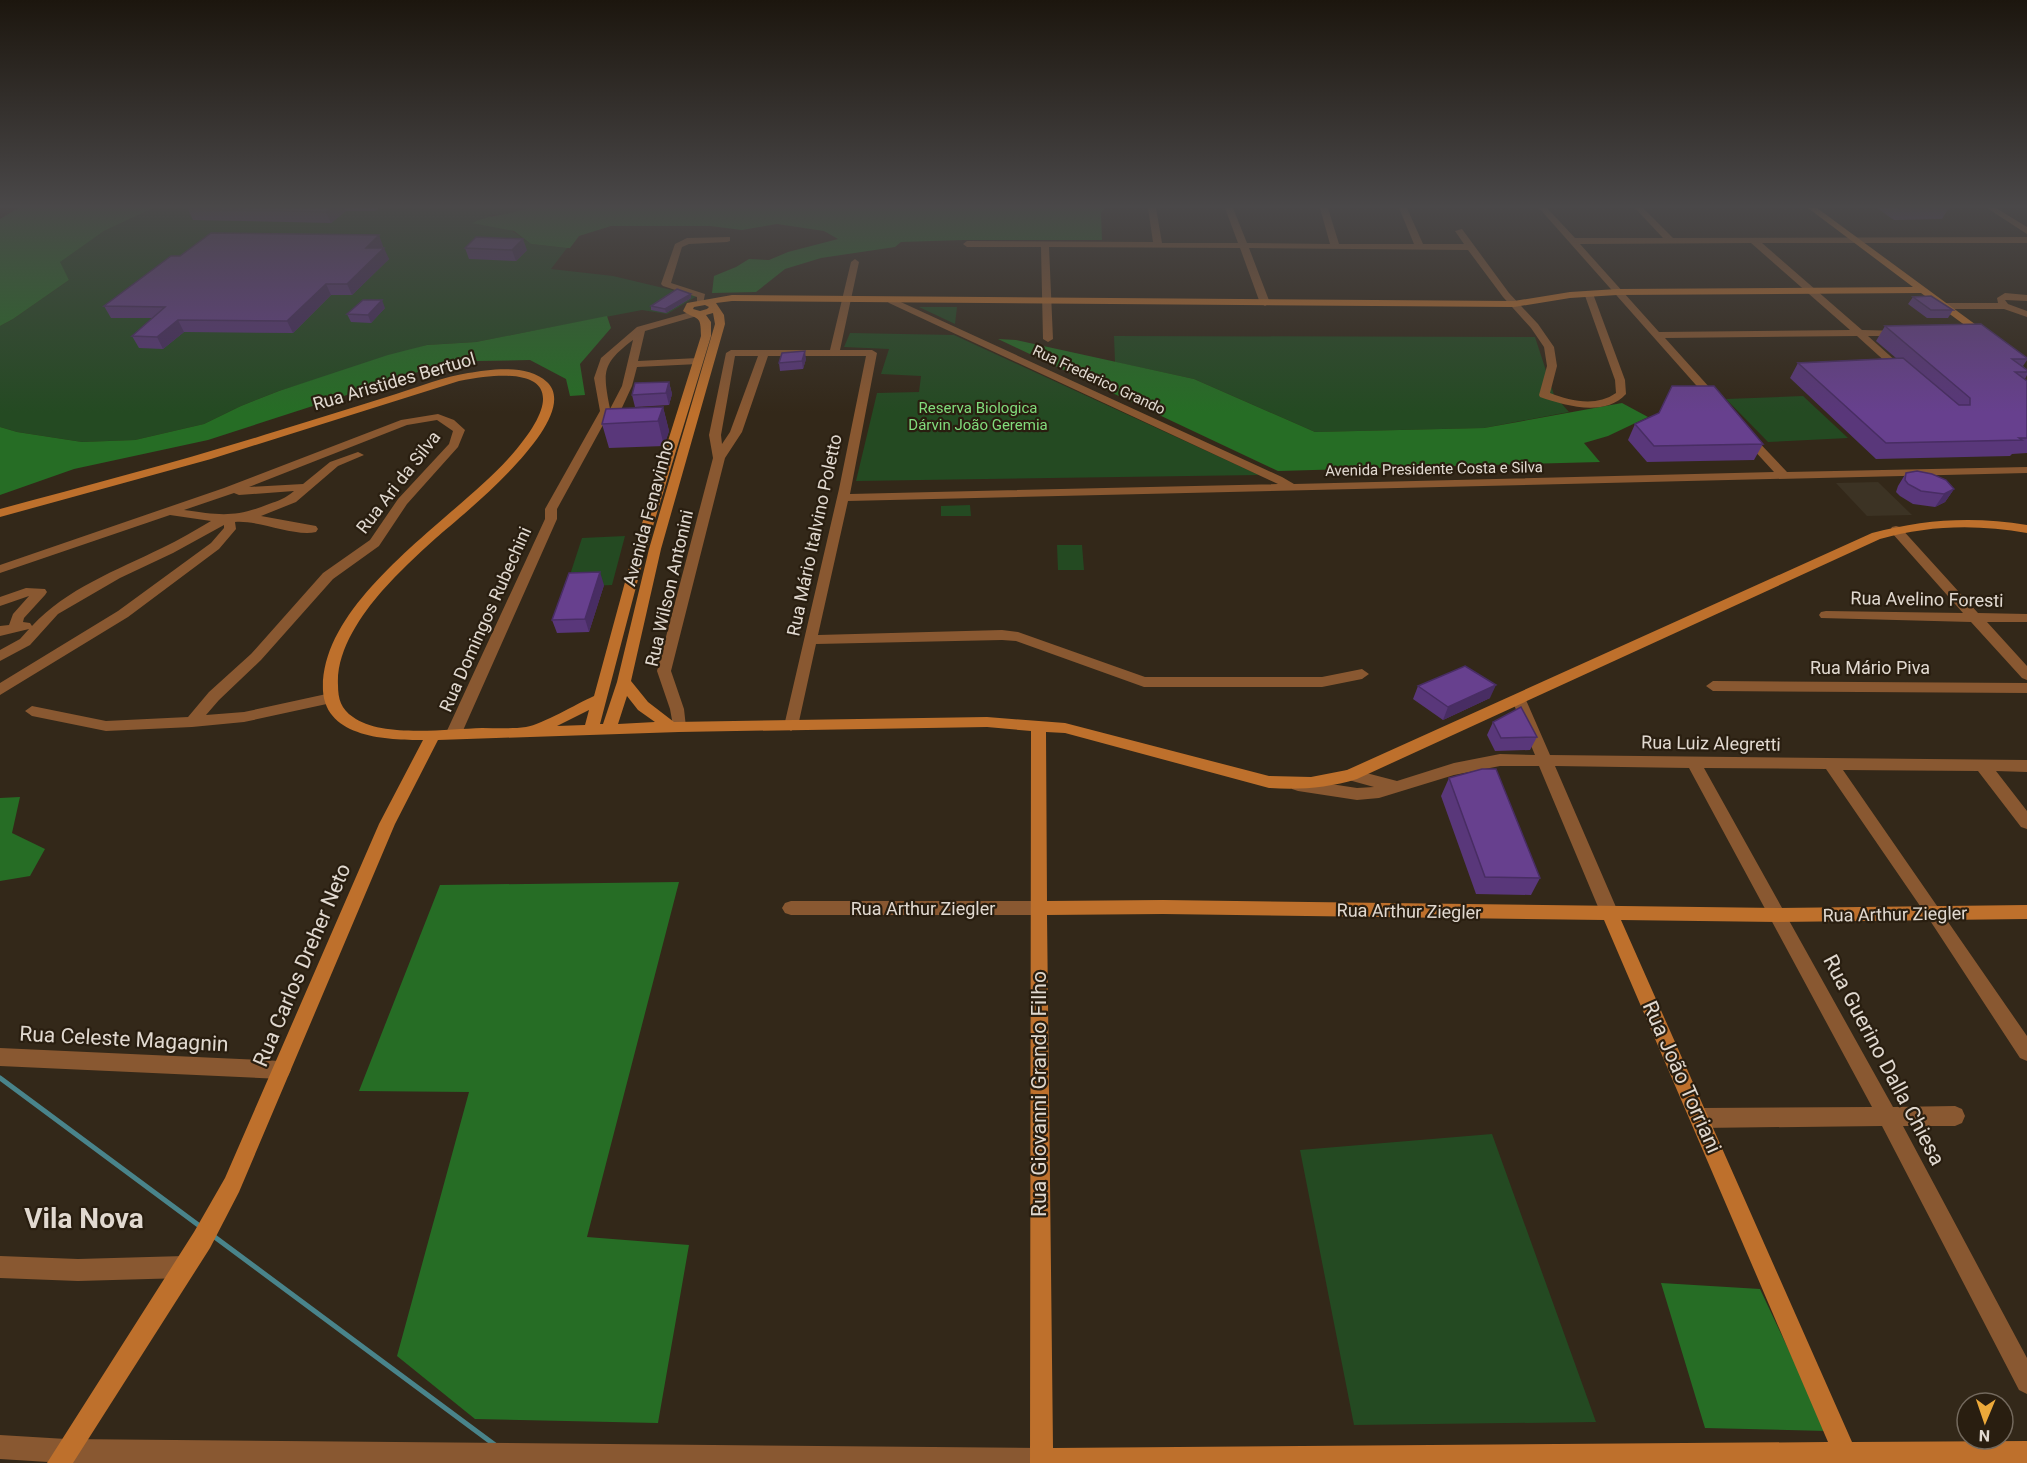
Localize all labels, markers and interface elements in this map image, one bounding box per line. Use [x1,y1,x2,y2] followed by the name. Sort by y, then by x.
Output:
[1030,341,1168,419] street label: Rua Frederico Grando
[310,348,478,414] street label: Rua Aristides Bertuol
[908,399,1048,434] park label: Reserva Biologica Dárvin João Geremia
[351,427,445,537] street label: Rua Ari da Silva
[782,432,846,638] street label: Rua Mário Italvino Poletto
[618,438,678,588] street label: Avenida Fenavinho
[1325,458,1543,480] street label: Avenida Presidente Costa e Silva
[641,508,697,668] street label: Rua Wilson Antonini
[435,523,535,715] street label: Rua Domingos Rubechini
[1850,587,2004,611] street label: Rua Avelino Foresti
[1810,657,1930,678] street label: Rua Mário Piva
[1641,731,1781,755] street label: Rua Luiz Alegretti
[248,860,356,1070] street label: Rua Carlos Dreher Neto
[851,898,995,919] street label: Rua Arthur Ziegler
[1336,899,1482,923] street label: Rua Arthur Ziegler
[1822,902,1968,926] street label: Rua Arthur Ziegler
[1818,951,1950,1169] street label: Rua Guerino Dalla Chiesa
[1027,971,1051,1217] street label: Rua Giovanni Grando Filho
[1638,997,1726,1157] street label: Rua João Torriani
[19,1022,229,1056] street label: Rua Celeste Magagnin
[24,1202,144,1235] district label: Vila Nova
[1955,1391,2015,1451] north arrow
[1979,1426,1990,1445] text: N

